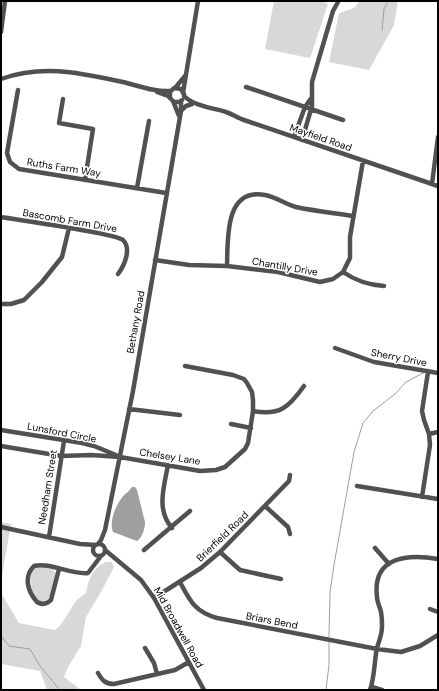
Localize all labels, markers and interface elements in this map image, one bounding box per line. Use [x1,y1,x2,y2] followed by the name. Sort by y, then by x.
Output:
[288,121,354,154] street label: Mayfield Road
[26,155,102,180] street label: Ruths Farm Way
[22,206,118,235] street label: Bascomb Farm Drive
[251,254,319,279] street label: Chantilly Drive
[124,290,147,355] street label: Bethany Road
[370,346,428,369] street label: Sherry Drive
[26,419,98,446] street label: Lunsford Circle
[138,445,202,468] street label: Chelsey Lane
[35,449,60,525] street label: Needham Street
[194,508,251,564] street label: Brierfield Road
[151,585,206,670] street label: Mid Broadwell Road
[245,609,299,632] street label: Briars Bend

